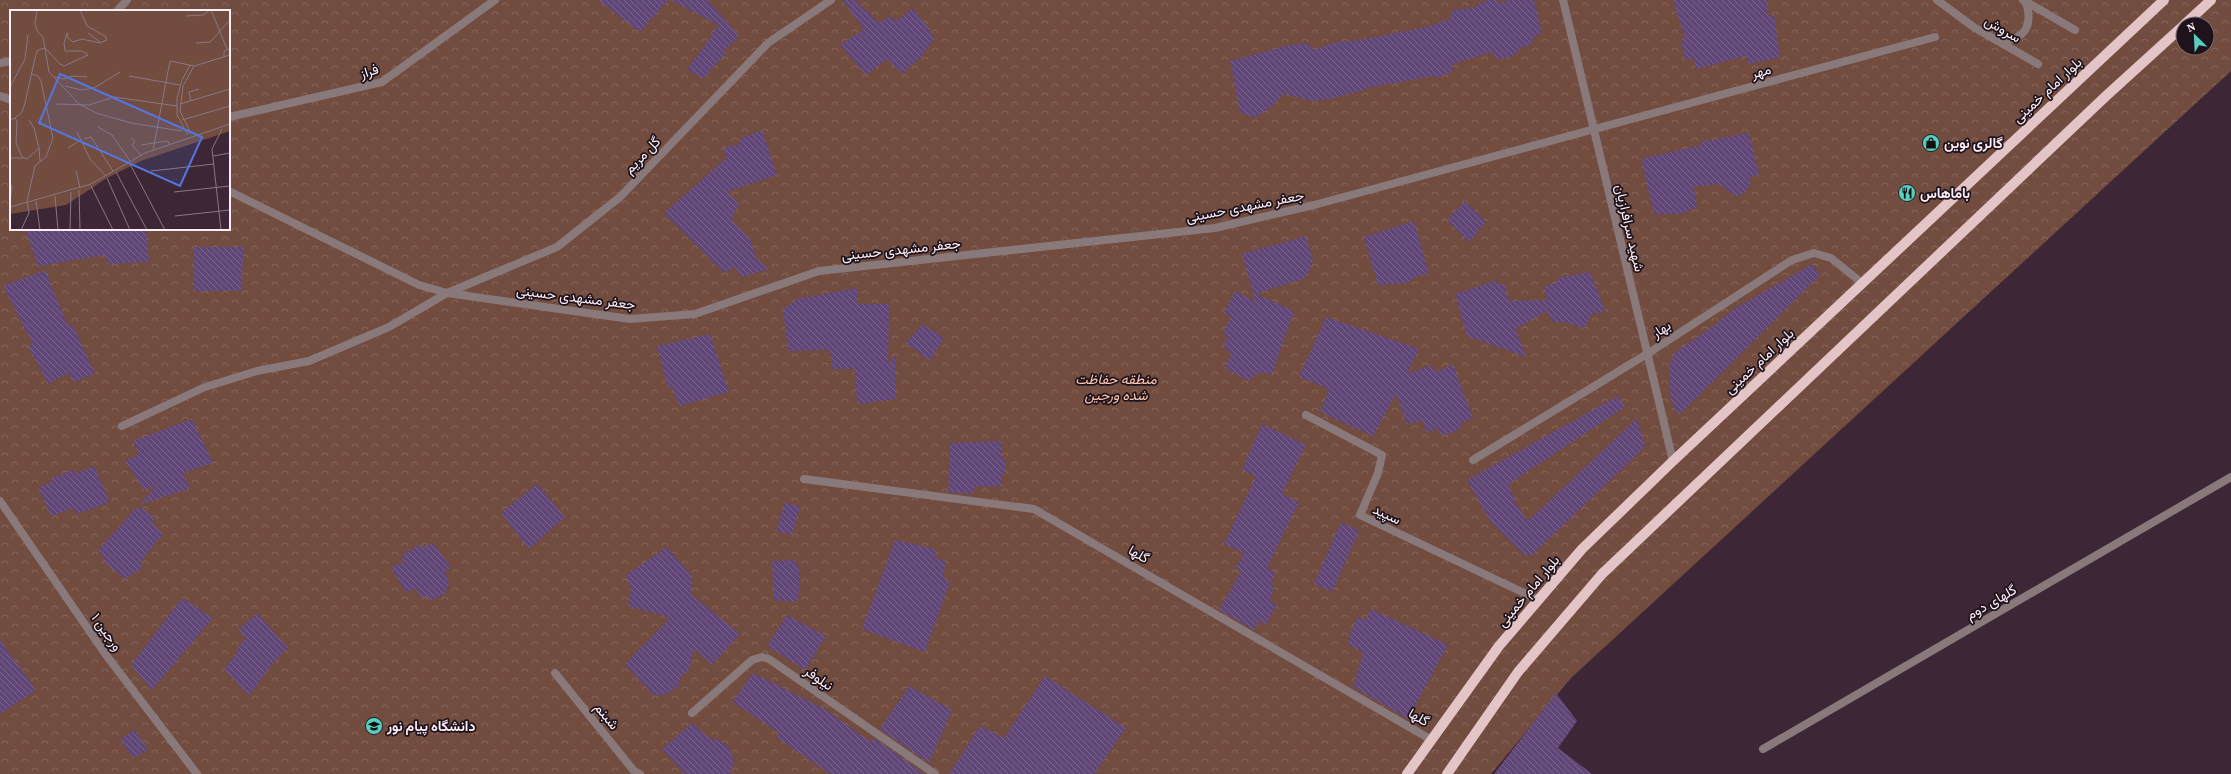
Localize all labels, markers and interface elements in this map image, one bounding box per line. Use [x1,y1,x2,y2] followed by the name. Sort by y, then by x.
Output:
[10,10,230,230] inset map
[1981,11,2025,47] street label: سروش
[2175,16,2215,56] north arrow
[2184,19,2198,36] text: N
[2008,53,2086,127] street label: بلوار امام خمینی
[356,59,381,84] street label: فراز
[1748,59,1773,83] street label: مهر
[619,132,665,178] street label: گل مریم
[1921,133,1941,153] shop icon: گالری نوین
[1944,133,2003,153] place label: گالری نوین
[1610,182,1650,274] street label: شهید سرافرازیان
[1897,183,1917,203] restaurant icon: باماهاس
[1920,183,1970,203] place label: باماهاس
[1184,185,1306,227] street label: جعفر مشهدی حسینی
[840,233,962,265] street label: جعفر مشهدی حسینی
[515,280,637,314] street label: جعفر مشهدی حسینی
[1647,315,1675,343] street label: بهار
[1720,324,1798,398] street label: بلوار امام خمینی
[1075,369,1157,405] park label: منطقه حفاظت شده ورجین
[1370,499,1404,529] street label: سپید
[1125,540,1153,568] street label: گلها
[1492,551,1564,631] street label: بلوار امام خمینی
[1962,579,2020,625] street label: گلهای دوم
[87,609,127,655] street label: ورجین ۱
[800,660,838,695] street label: نیلوفر
[590,698,624,734] street label: شبنم
[1405,703,1433,731] street label: گلها
[364,716,384,736] school or university icon: دانشگاه پیام نور
[386,716,475,736] place label: دانشگاه پیام نور

